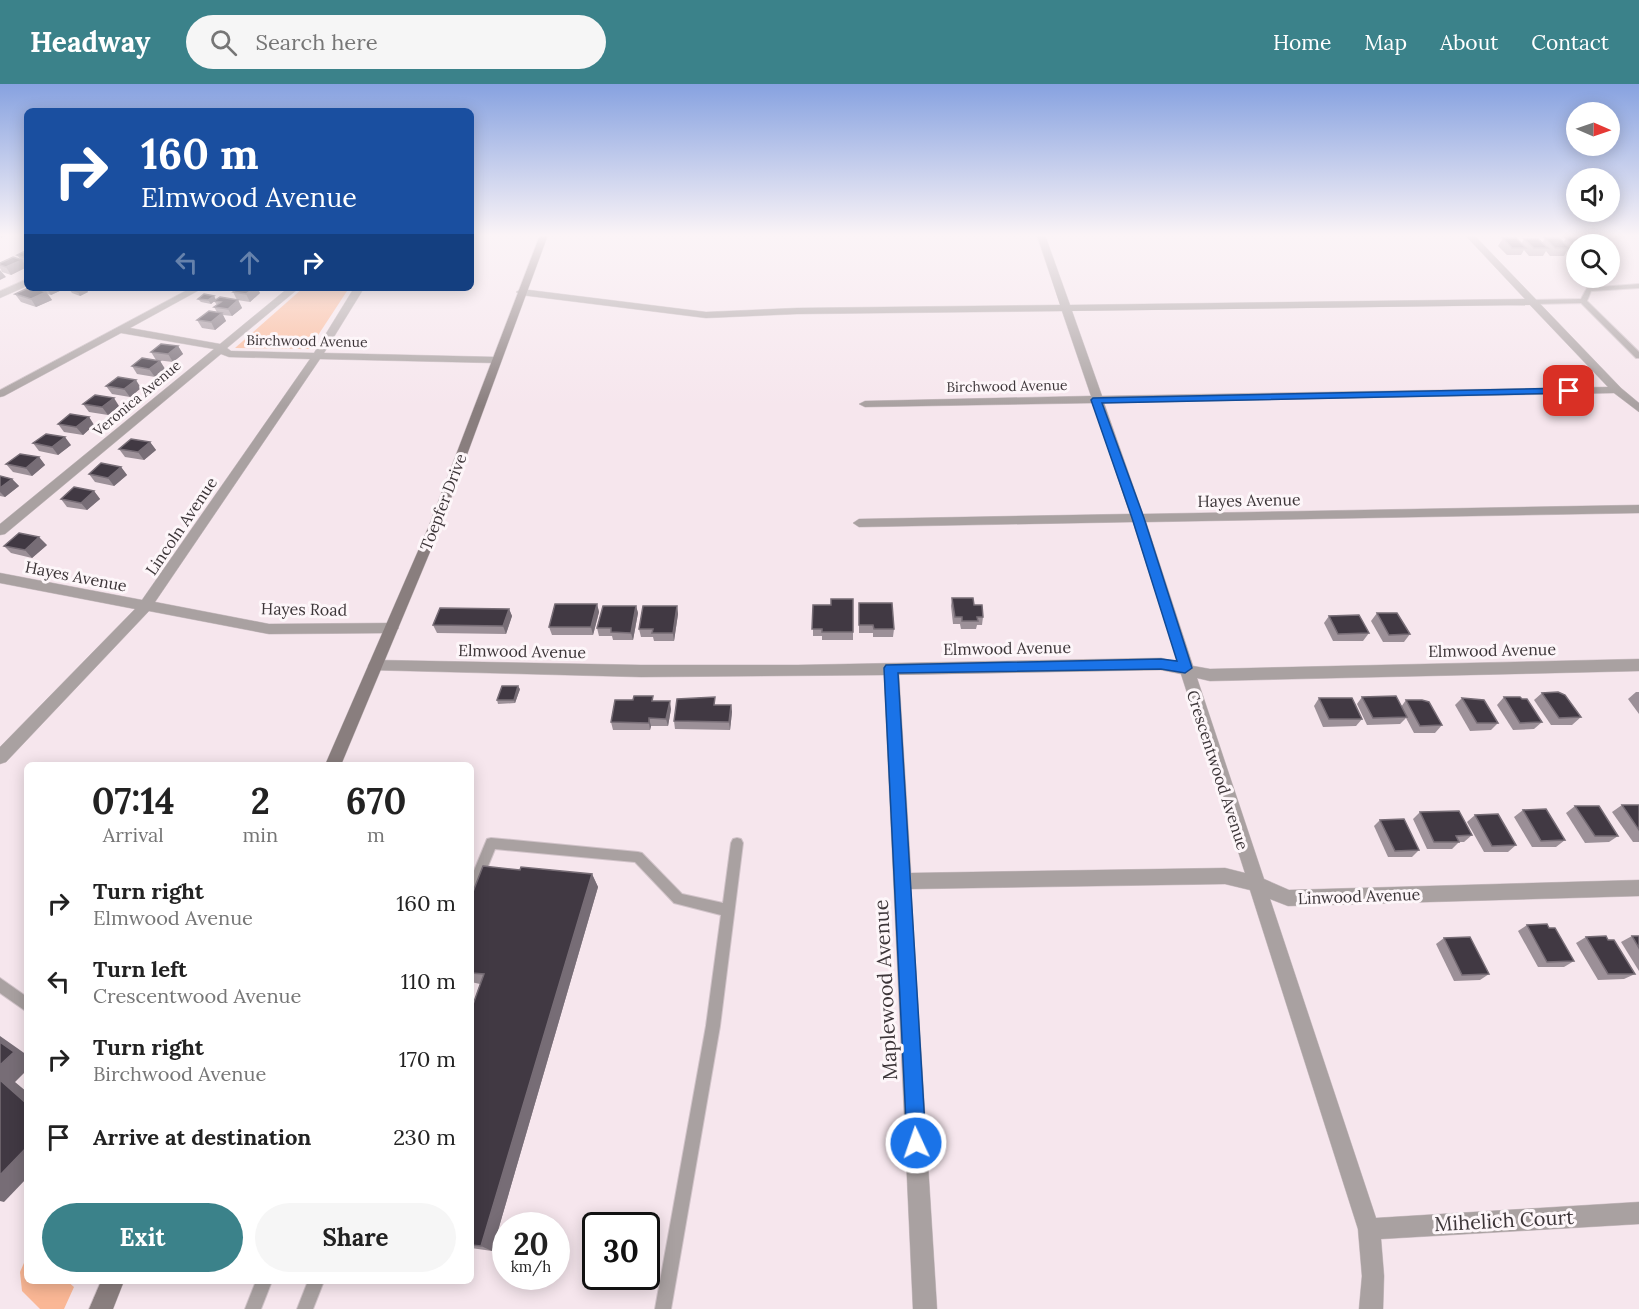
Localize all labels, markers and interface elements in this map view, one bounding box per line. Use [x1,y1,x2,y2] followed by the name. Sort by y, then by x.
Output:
[186,15,606,69] search box
[30,24,150,60] text: Headway
[207,26,240,59] icon: search
[255,28,378,56] text: Search here
[1273,29,1331,56] text: Home
[1364,29,1407,56] text: Map
[1440,29,1498,56] text: About
[1531,29,1609,56] text: Contact
[1566,102,1620,156] north arrow
[1566,102,1620,288] map controls
[141,127,259,181] text: 160 m
[42,132,120,210] icon: right
[1566,168,1620,222] button: sound
[141,180,357,214] text: Elmwood Avenue
[1566,234,1620,288] button: search
[170,246,203,279] icon: left
[233,246,266,279] icon: ahead
[296,246,329,279] icon: right
[246,331,368,351] street label: Birchwood Avenue
[89,356,185,440] street label: Veronica Avenue
[1543,365,1594,416] pin
[1552,374,1585,407] icon: arrive
[946,376,1068,396] street label: Birchwood Avenue
[415,450,471,553] street label: Toepfer Drive
[141,473,221,579] street label: Lincoln Avenue
[1197,489,1301,511] street label: Hayes Avenue
[23,556,129,596] street label: Hayes Avenue
[261,598,348,620] street label: Hayes Road
[943,637,1071,659] street label: Elmwood Avenue
[1428,639,1556,661] street label: Elmwood Avenue
[458,640,586,662] street label: Elmwood Avenue
[1183,688,1253,853] street label: Crescentwood Avenue
[92,778,175,824] text: 07:14
[251,778,270,824] text: 2
[346,778,406,824] text: 670
[103,822,164,847] text: Arrival
[242,822,278,847] text: min
[367,822,385,847] text: m
[93,877,204,905] text: Turn right
[1297,884,1421,908] street label: Linwood Avenue
[42,887,75,920] icon: right
[396,889,456,917] text: 160 m
[868,899,902,1081] street label: Maplewood Avenue
[93,905,253,930] text: Elmwood Avenue
[93,955,187,983] text: Turn left
[42,965,75,998] icon: left
[401,967,456,995] text: 110 m
[93,983,301,1008] text: Crescentwood Avenue
[93,1033,204,1061] text: Turn right
[42,1043,75,1076] icon: right
[399,1045,456,1073] text: 170 m
[93,1061,266,1086] text: Birchwood Avenue
[884,1111,948,1175] position arrow
[42,1121,75,1154] icon: arrive
[93,1123,311,1151] text: Arrive at destination
[393,1123,456,1151] text: 230 m
[42,1203,243,1272] button: Exit
[255,1203,456,1272] button: Share
[1433,1204,1575,1236] street label: Mihelich Court
[582,1212,660,1290] speed limit sign: 30
[513,1225,549,1263] text: 20
[511,1257,551,1276] text: km/h

